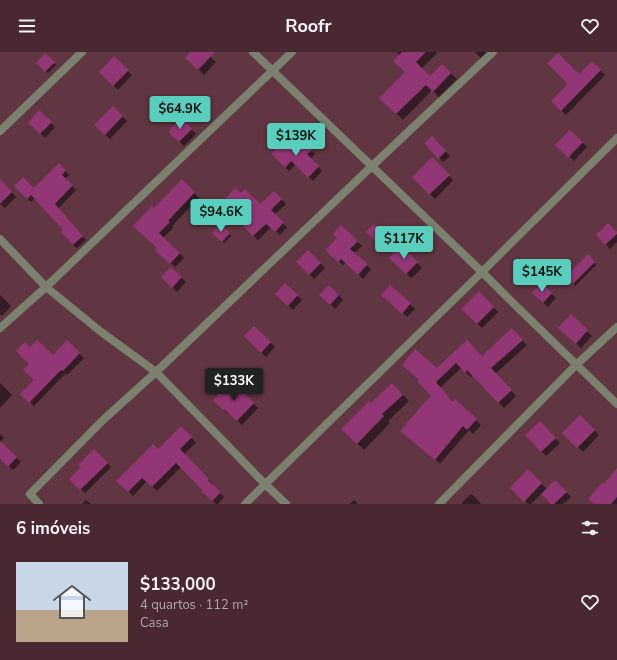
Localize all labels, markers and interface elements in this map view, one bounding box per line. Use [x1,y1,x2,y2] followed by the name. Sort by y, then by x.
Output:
[285,14,332,38] text: Roofr
[16,15,38,37] icon: menu
[579,15,601,37] icon: heart
[147,96,213,130] pin: $64.9K
[158,100,202,118] text: $64.9K
[268,123,324,157] pin: $139K
[276,127,316,145] text: $139K
[188,199,254,233] pin: $94.6K
[199,203,243,221] text: $94.6K
[376,226,432,260] pin: $117K
[384,230,424,248] text: $117K
[514,259,570,293] pin: $145K
[522,263,562,281] text: $145K
[206,368,262,402] pin: $133K
[214,372,254,390] text: $133K
[16,517,90,540] text: 6 imóveis
[579,517,601,539] icon: filters
[140,573,216,596] text: $133,000
[48,578,96,626] icon: home
[579,591,601,613] icon: heart
[140,596,248,614] text: 4 quartos · 112 m²
[140,614,169,632] text: Casa

